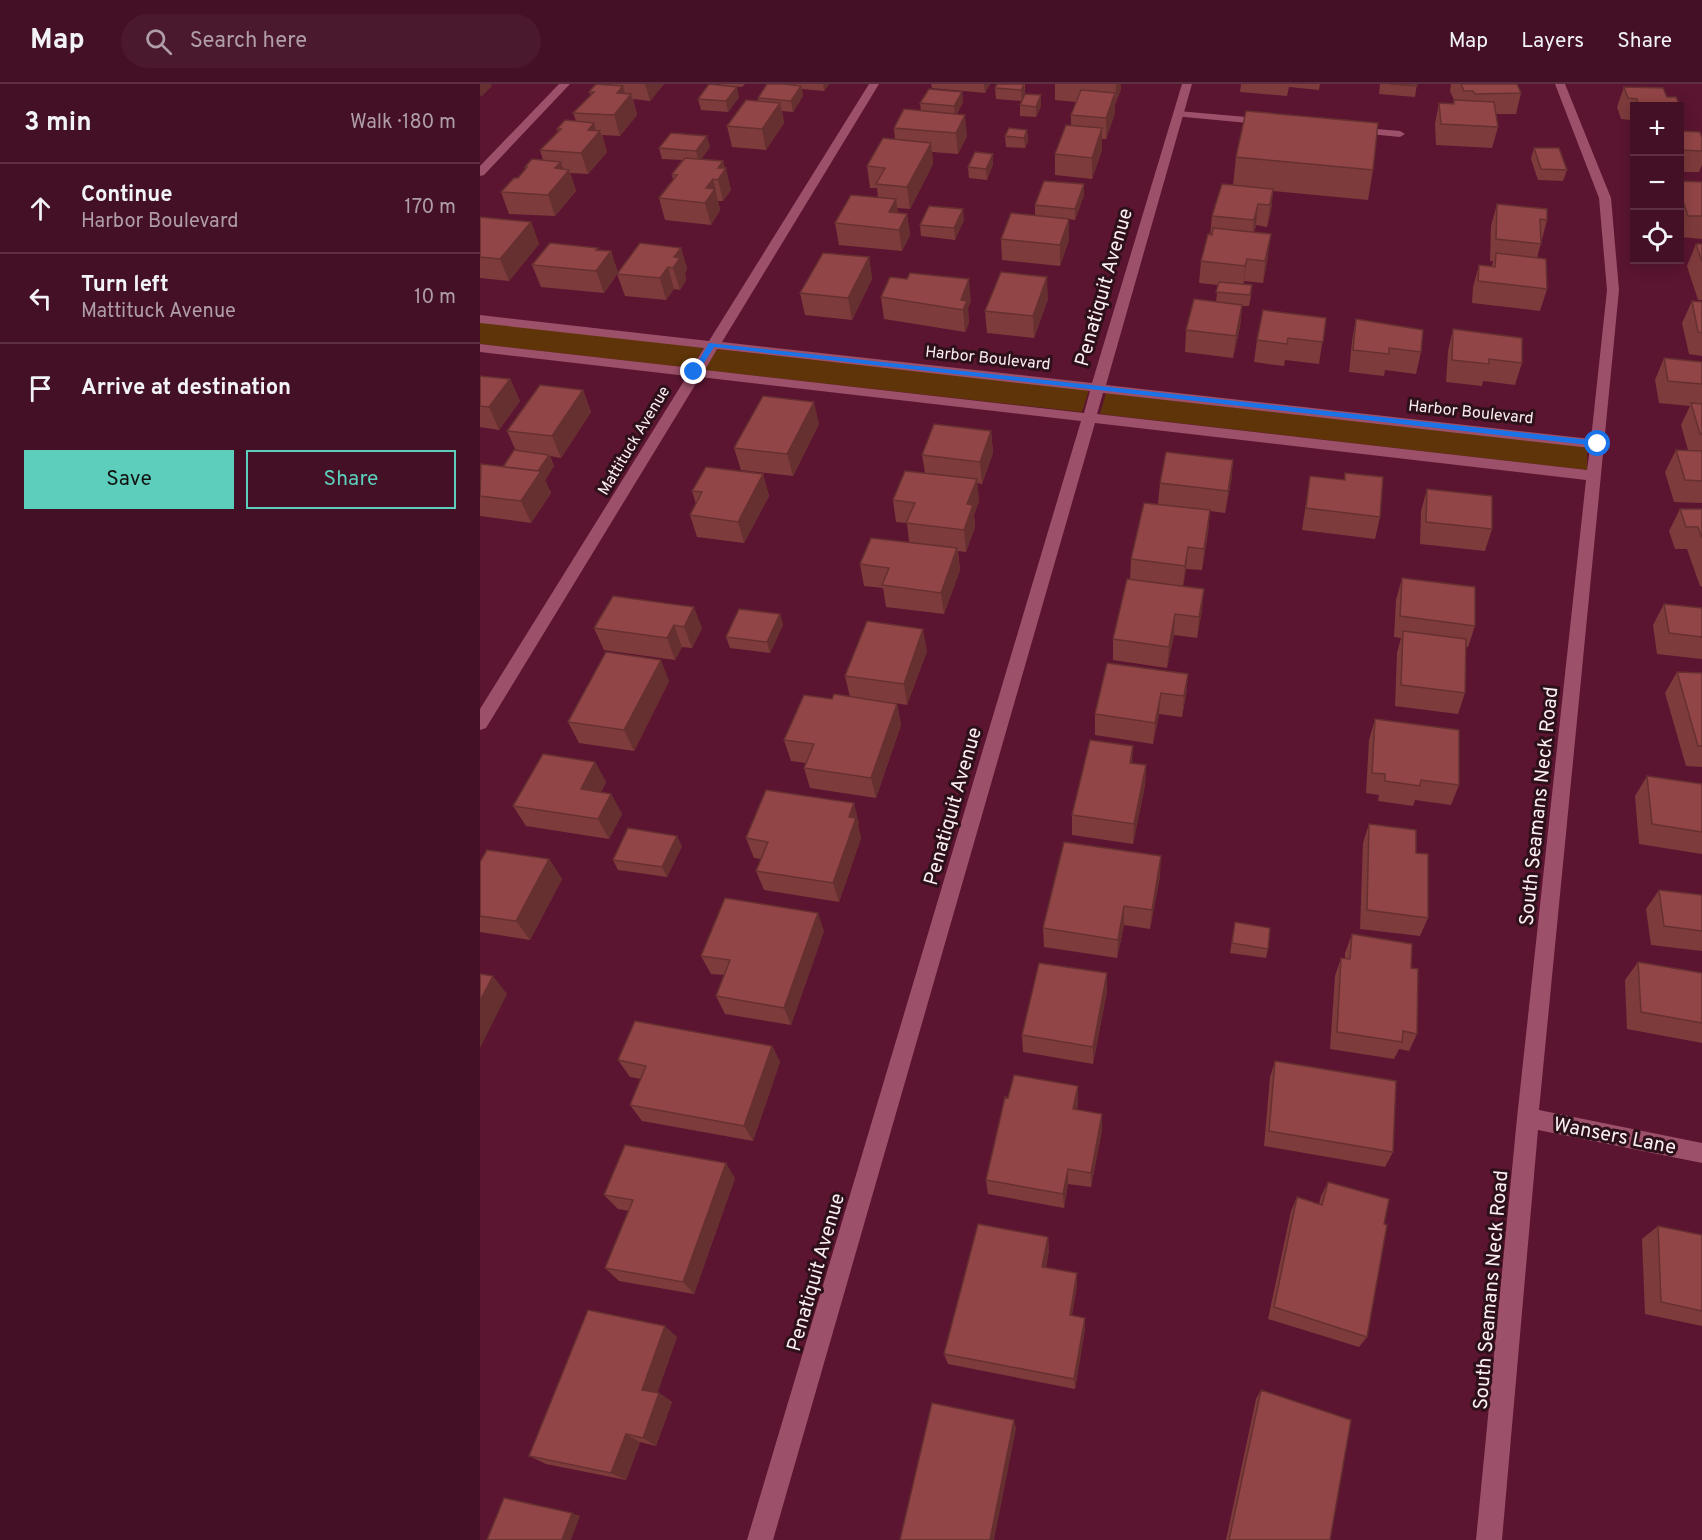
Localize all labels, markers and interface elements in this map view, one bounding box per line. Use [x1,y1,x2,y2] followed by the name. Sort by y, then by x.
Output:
[121,14,541,68] search box
[30,23,85,59] text: Map
[142,25,175,58] icon: search
[190,28,307,55] text: Search here
[1449,28,1488,55] text: Map
[1521,28,1584,55] text: Layers
[1617,28,1672,55] text: Share
[1630,102,1684,264] map controls
[1630,102,1684,156] button: +
[24,107,92,140] text: 3 min
[350,110,456,136] text: Walk · 180 m
[1630,156,1684,210] button: −
[81,182,172,209] text: Continue
[24,192,57,225] icon: ahead
[404,195,456,221] text: 170 m
[1070,205,1140,370] street label: Penatiquit Avenue
[81,209,238,235] text: Harbor Boulevard
[1630,210,1684,264] button: locate
[81,272,169,299] text: Turn left
[24,282,57,315] icon: left
[414,285,456,311] text: 10 m
[81,299,236,325] text: Mattituck Avenue
[924,342,1051,376] street label: Harbor Boulevard
[680,358,706,384] route end
[24,372,57,405] icon: arrive
[81,375,291,402] text: Arrive at destination
[594,383,675,499] street label: Mattituck Avenue
[1407,396,1534,430] street label: Harbor Boulevard
[1584,430,1610,456] route start
[24,450,234,509] button: Save
[246,450,456,509] button: Share
[1514,685,1565,927] street label: South Seamans Neck Road
[919,724,989,889] street label: Penatiquit Avenue
[1551,1112,1678,1162] street label: Wansers Lane
[1469,1169,1515,1411] street label: South Seamans Neck Road
[782,1190,852,1355] street label: Penatiquit Avenue

